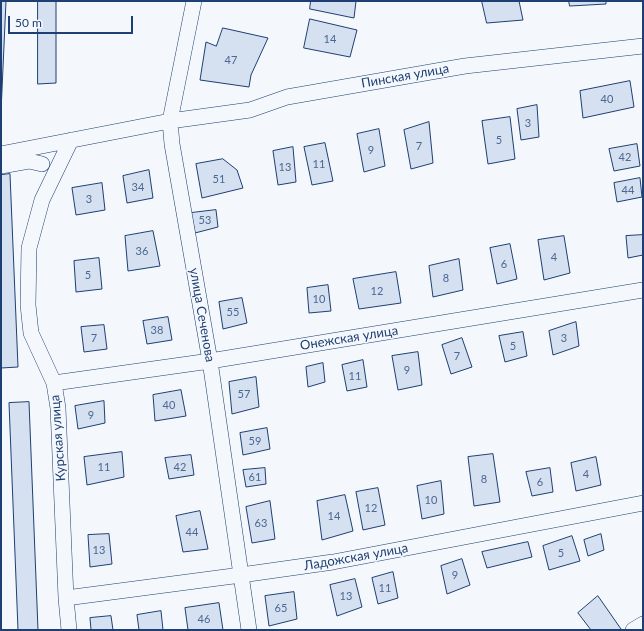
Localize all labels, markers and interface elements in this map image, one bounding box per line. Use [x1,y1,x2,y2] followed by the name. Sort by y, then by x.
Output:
[10,8,135,34] scale bar
[15,15,42,30] text: 50 m
[324,32,336,46] house number: 14
[225,53,237,67] house number: 47
[360,61,450,91] street label: Пинская улица
[601,92,613,106] house number: 40
[525,116,531,130] house number: 3
[496,133,502,147] house number: 5
[416,139,422,153] house number: 7
[368,143,374,157] house number: 9
[619,150,631,164] house number: 42
[313,157,325,171] house number: 11
[279,160,291,174] house number: 13
[213,172,225,186] house number: 51
[132,180,144,194] house number: 34
[622,183,634,197] house number: 44
[86,192,92,206] house number: 3
[199,213,211,227] house number: 53
[136,244,148,258] house number: 36
[551,250,557,264] house number: 4
[501,257,507,271] house number: 6
[186,267,218,363] street label: улица Сеченова
[85,268,91,282] house number: 5
[443,271,449,285] house number: 8
[371,284,383,298] house number: 12
[313,292,325,306] house number: 10
[227,305,239,319] house number: 55
[151,323,163,337] house number: 38
[299,323,399,353] street label: Онежская улица
[91,331,97,345] house number: 7
[561,331,567,345] house number: 3
[510,339,516,353] house number: 5
[454,349,460,363] house number: 7
[404,363,410,377] house number: 9
[349,369,361,383] house number: 11
[238,387,250,401] house number: 57
[47,394,69,482] street label: Курская улица
[163,398,175,412] house number: 40
[88,408,94,422] house number: 9
[249,434,261,448] house number: 59
[98,460,110,474] house number: 11
[174,460,186,474] house number: 42
[583,467,589,481] house number: 4
[249,470,261,484] house number: 61
[481,472,487,486] house number: 8
[537,475,543,489] house number: 6
[425,493,437,507] house number: 10
[365,501,377,515] house number: 12
[328,509,340,523] house number: 14
[255,516,267,530] house number: 63
[186,525,198,539] house number: 44
[303,540,409,574] street label: Ладожская улица
[93,543,105,557] house number: 13
[558,546,564,560] house number: 5
[452,568,458,582] house number: 9
[379,581,391,595] house number: 11
[340,589,352,603] house number: 13
[275,601,287,615] house number: 65
[198,612,210,626] house number: 46

